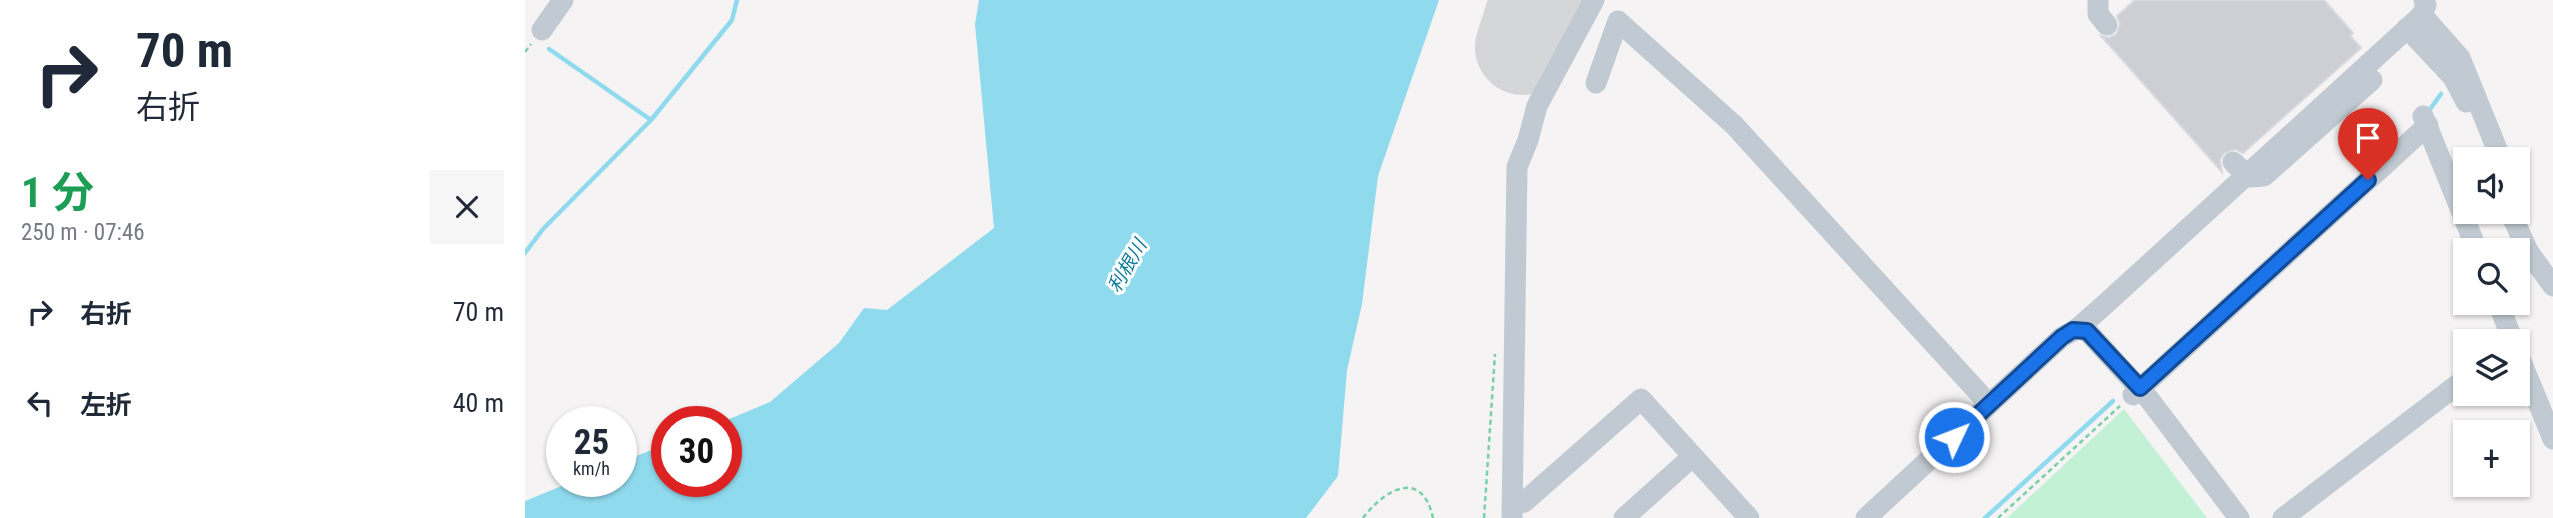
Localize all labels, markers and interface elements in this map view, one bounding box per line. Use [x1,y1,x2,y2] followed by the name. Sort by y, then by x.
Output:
[136,22,233,79] text: 70 m
[21,28,112,119] icon: right
[136,88,200,126] text: 右折
[2338,108,2398,180] pin
[2349,119,2387,157] icon: arrive
[2453,147,2530,497] map controls
[2453,147,2530,224] button: sound
[21,168,94,217] text: 1 分
[430,170,504,244] button: close
[21,219,145,246] text: 250 m · 07:46
[1103,234,1152,296] water label: 利根川
[2453,238,2530,315] button: search
[21,293,59,331] icon: right
[453,297,504,327] text: 70 m
[80,299,132,329] text: 右折
[2453,329,2530,406] button: layers
[21,384,59,422] icon: left
[453,388,504,418] text: 40 m
[80,390,132,420] text: 左折
[1917,400,1991,474] position arrow
[651,406,742,497] speed limit sign: 30
[2453,420,2530,497] button: +
[574,422,609,463] text: 25
[573,458,610,479] text: km/h

